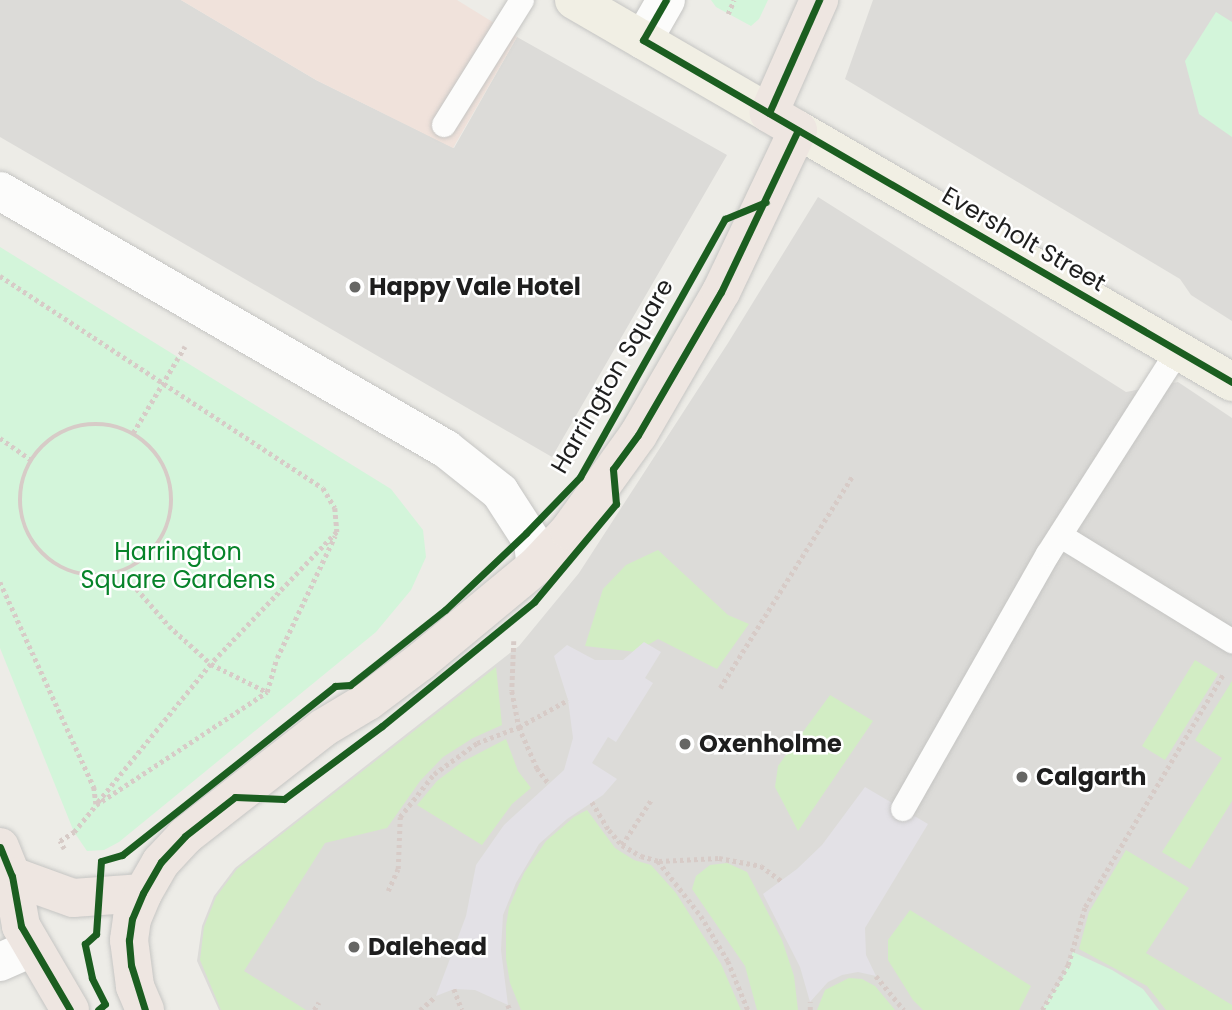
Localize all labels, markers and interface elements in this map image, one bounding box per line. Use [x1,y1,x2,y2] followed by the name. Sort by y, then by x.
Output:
[937,180,1111,298] street label: Eversholt Street
[369,273,581,301] place label: Happy Vale Hotel
[545,274,679,478] street label: Harrington Square
[347,279,363,295] marker: Happy Vale Hotel
[81,538,275,594] park label: Harrington Square Gardens
[699,730,842,758] place label: Oxenholme
[677,736,693,752] marker: Oxenholme
[1036,763,1146,791] place label: Calgarth
[1014,769,1030,785] marker: Calgarth
[368,933,487,961] place label: Dalehead
[346,939,362,955] marker: Dalehead

